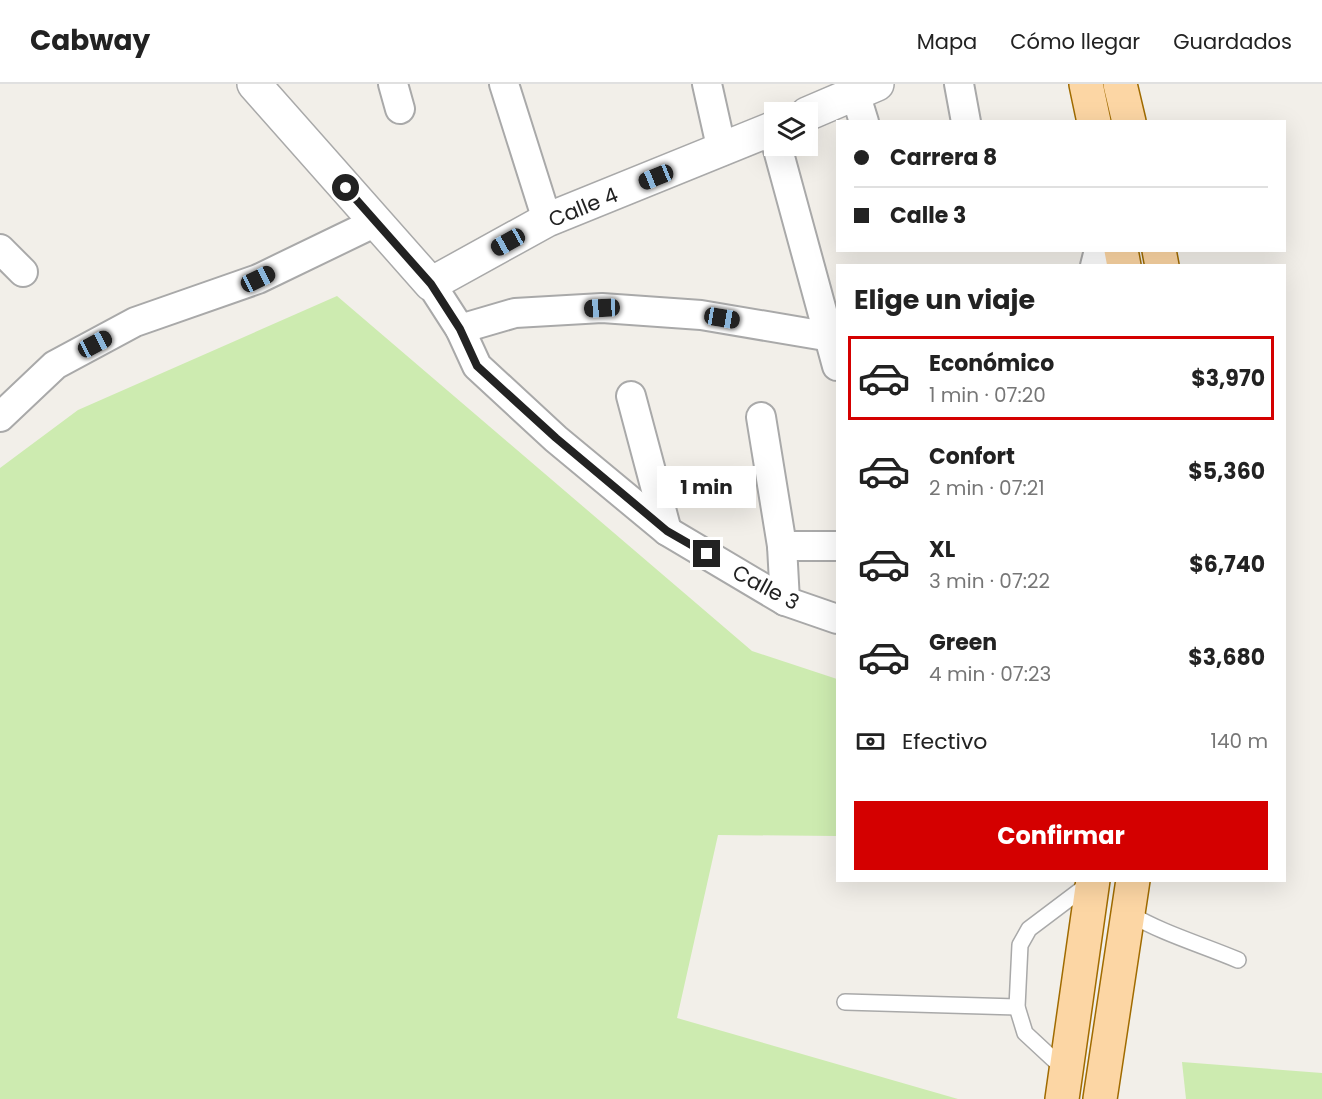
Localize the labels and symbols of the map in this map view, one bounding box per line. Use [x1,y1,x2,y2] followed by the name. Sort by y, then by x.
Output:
[636,162,676,192] car
[332,174,359,201] route start
[544,180,622,234] street label: Calle 4
[488,225,528,259] car
[238,263,278,295] car
[584,298,620,318] car
[703,306,741,330] car
[75,328,115,360] car
[658,467,756,509] callout: 1 min
[693,540,720,567] route end
[728,557,804,617] street label: Calle 3

